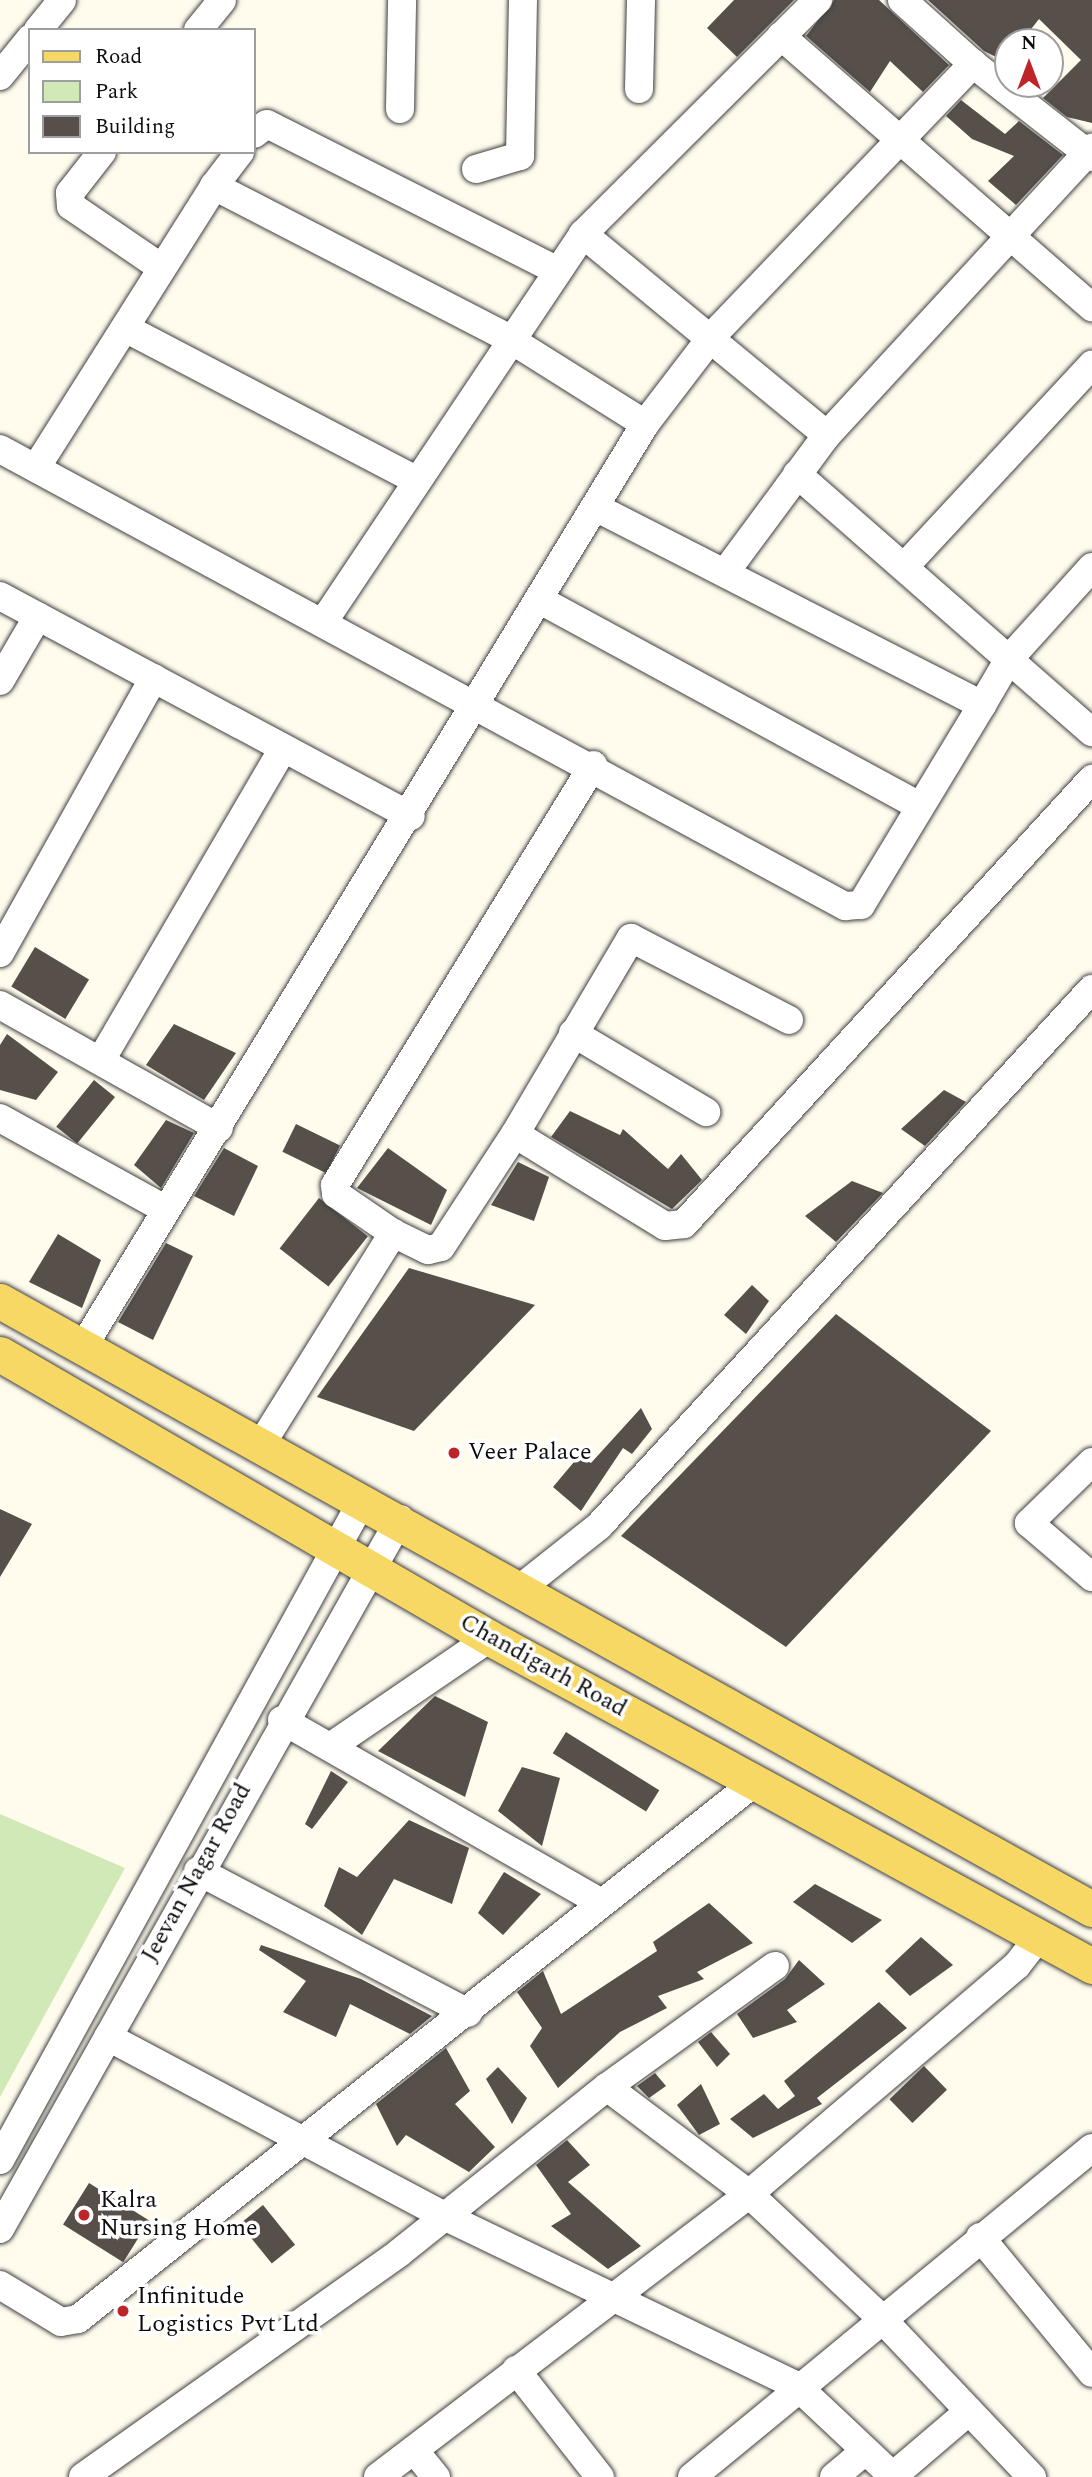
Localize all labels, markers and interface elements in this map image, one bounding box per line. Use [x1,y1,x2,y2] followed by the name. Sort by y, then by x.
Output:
[28,28,256,154] legend
[994,28,1064,98] north arrow
[1021,29,1037,58] text: N
[95,41,142,73] text: Road
[95,76,138,108] text: Park
[95,111,175,143] text: Building
[468,1439,592,1467] place label: Veer Palace
[446,1445,462,1461] marker: Veer Palace
[455,1608,631,1724] street label: Chandigarh Road
[136,1779,258,1967] street label: Jeevan Nagar Road
[100,2187,258,2243] place label: Kalra Nursing Home
[74,2205,94,2225] marker: Kalra Nursing Home
[137,2283,319,2339] place label: Infinitude Logistics Pvt Ltd
[115,2303,131,2319] marker: Infinitude Logistics Pvt Ltd

